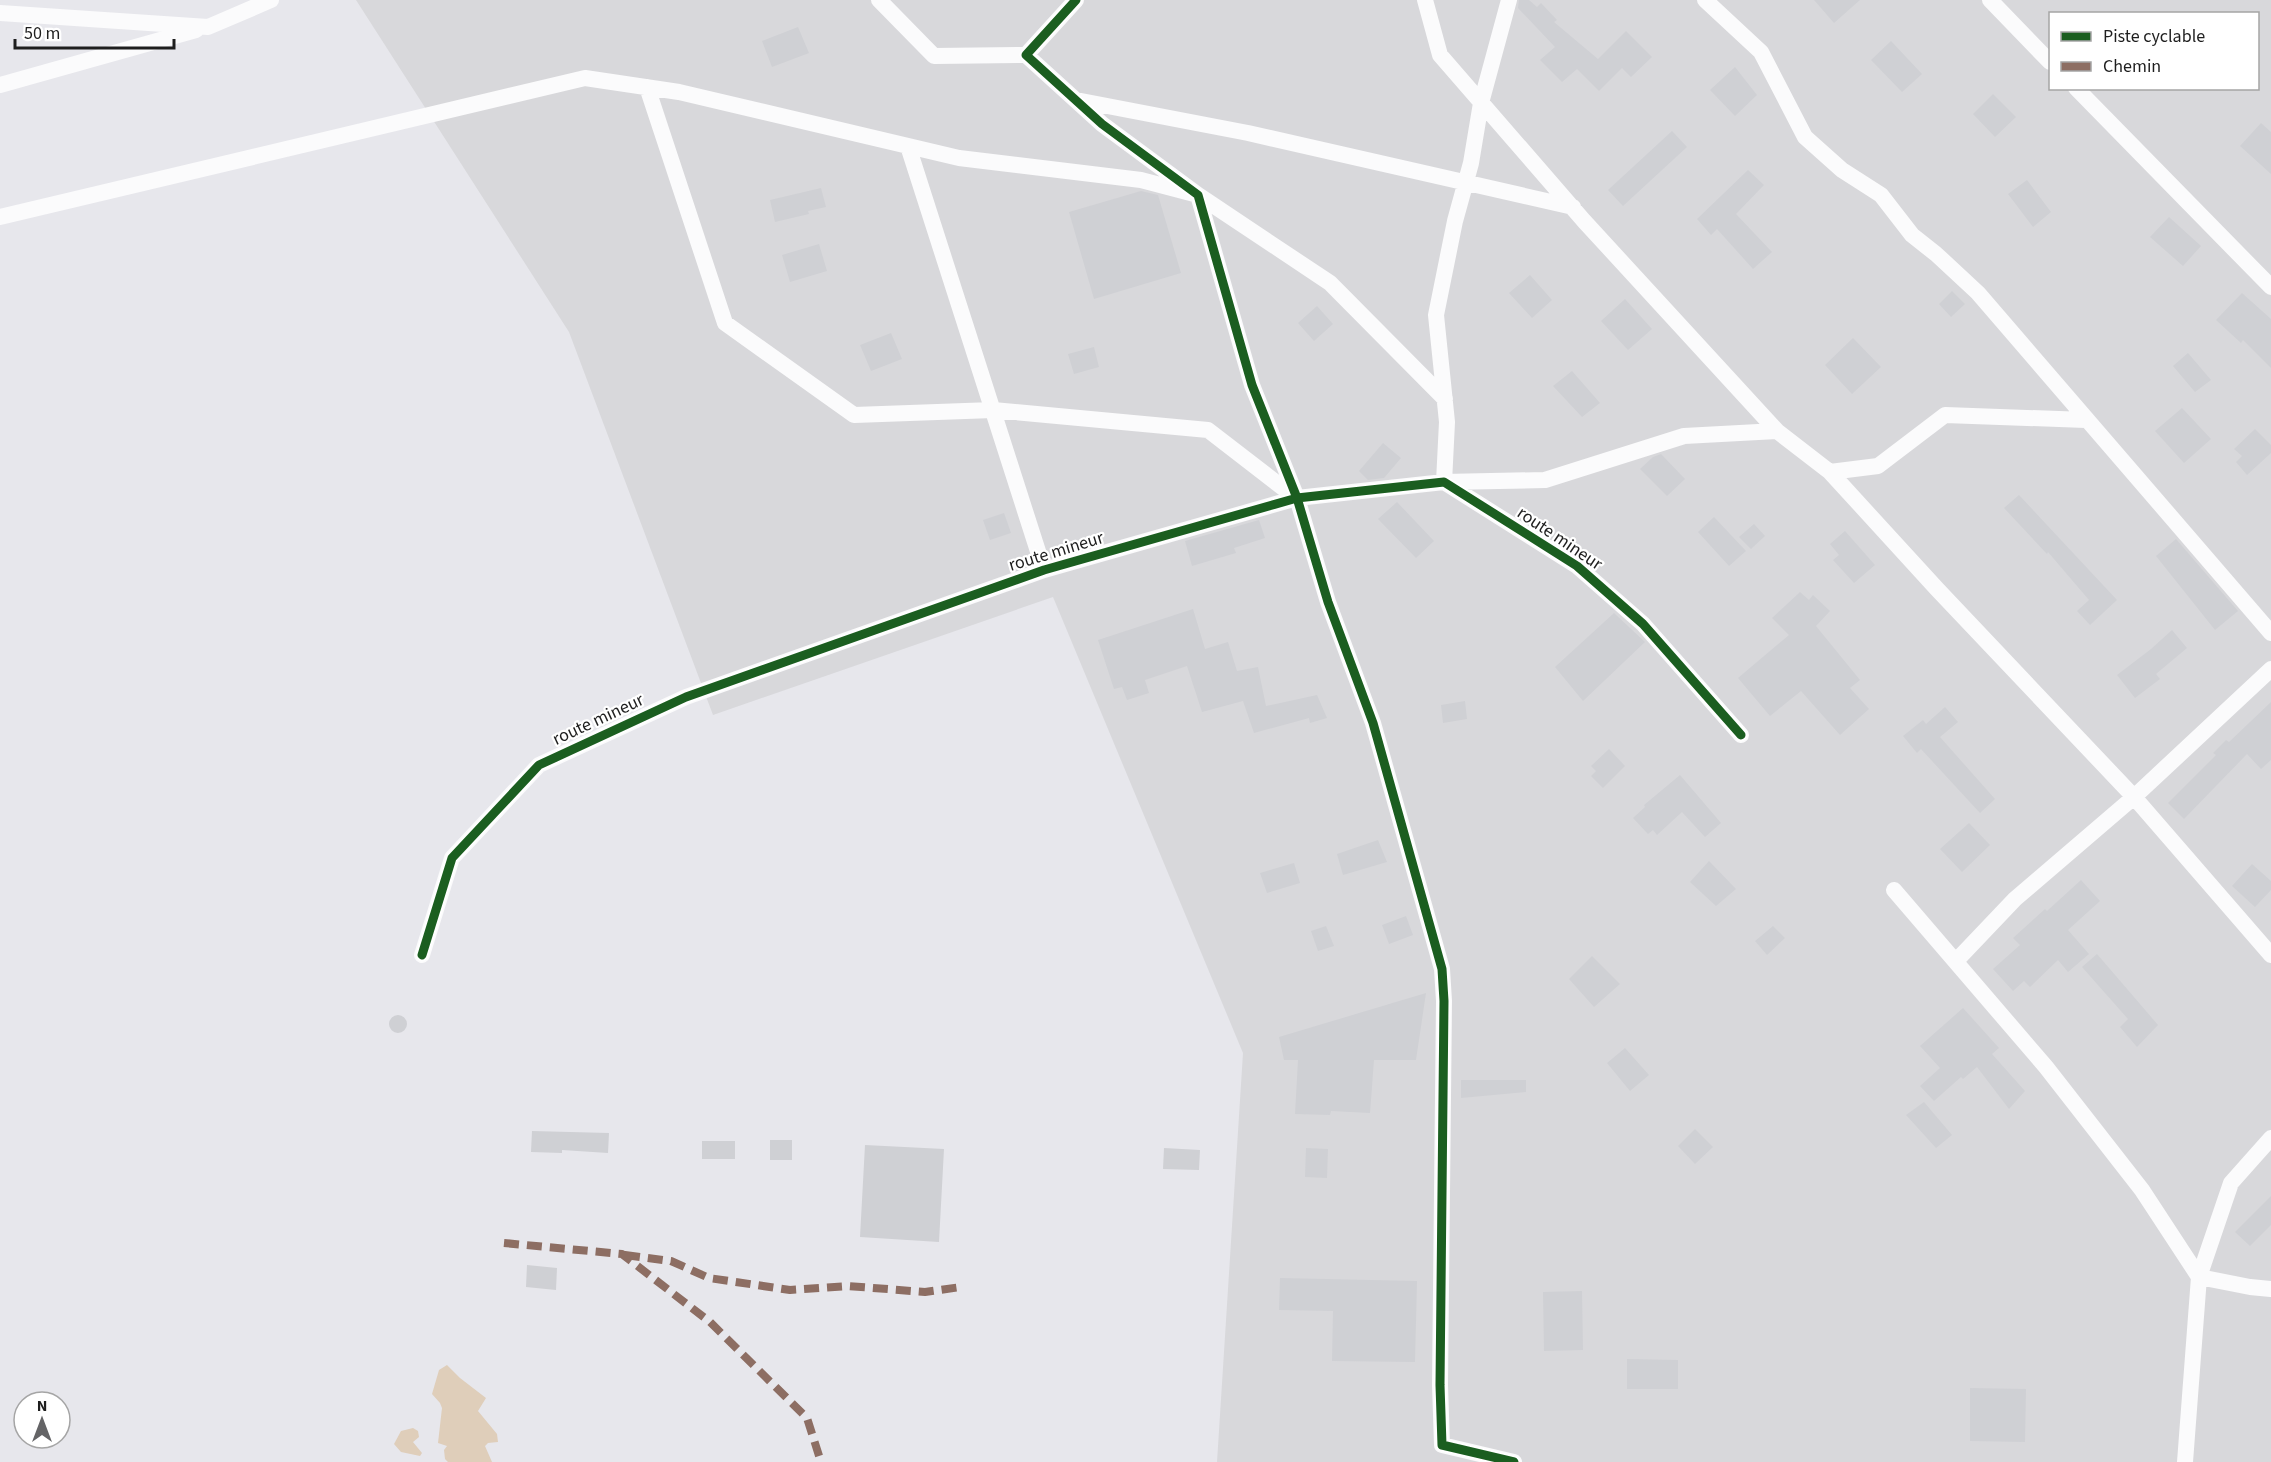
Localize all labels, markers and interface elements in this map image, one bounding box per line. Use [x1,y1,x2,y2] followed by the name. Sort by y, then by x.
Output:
[15,12,174,50] scale bar
[2049,12,2259,90] legend
[24,21,60,46] text: 50 m
[2103,24,2205,49] text: Piste cyclable
[2103,54,2161,79] text: Chemin
[1512,501,1608,577] street label: route mineur
[1006,525,1107,578] street label: route mineur
[548,687,649,752] street label: route mineur
[12,1390,72,1450] north arrow
[37,1395,47,1417] text: N

